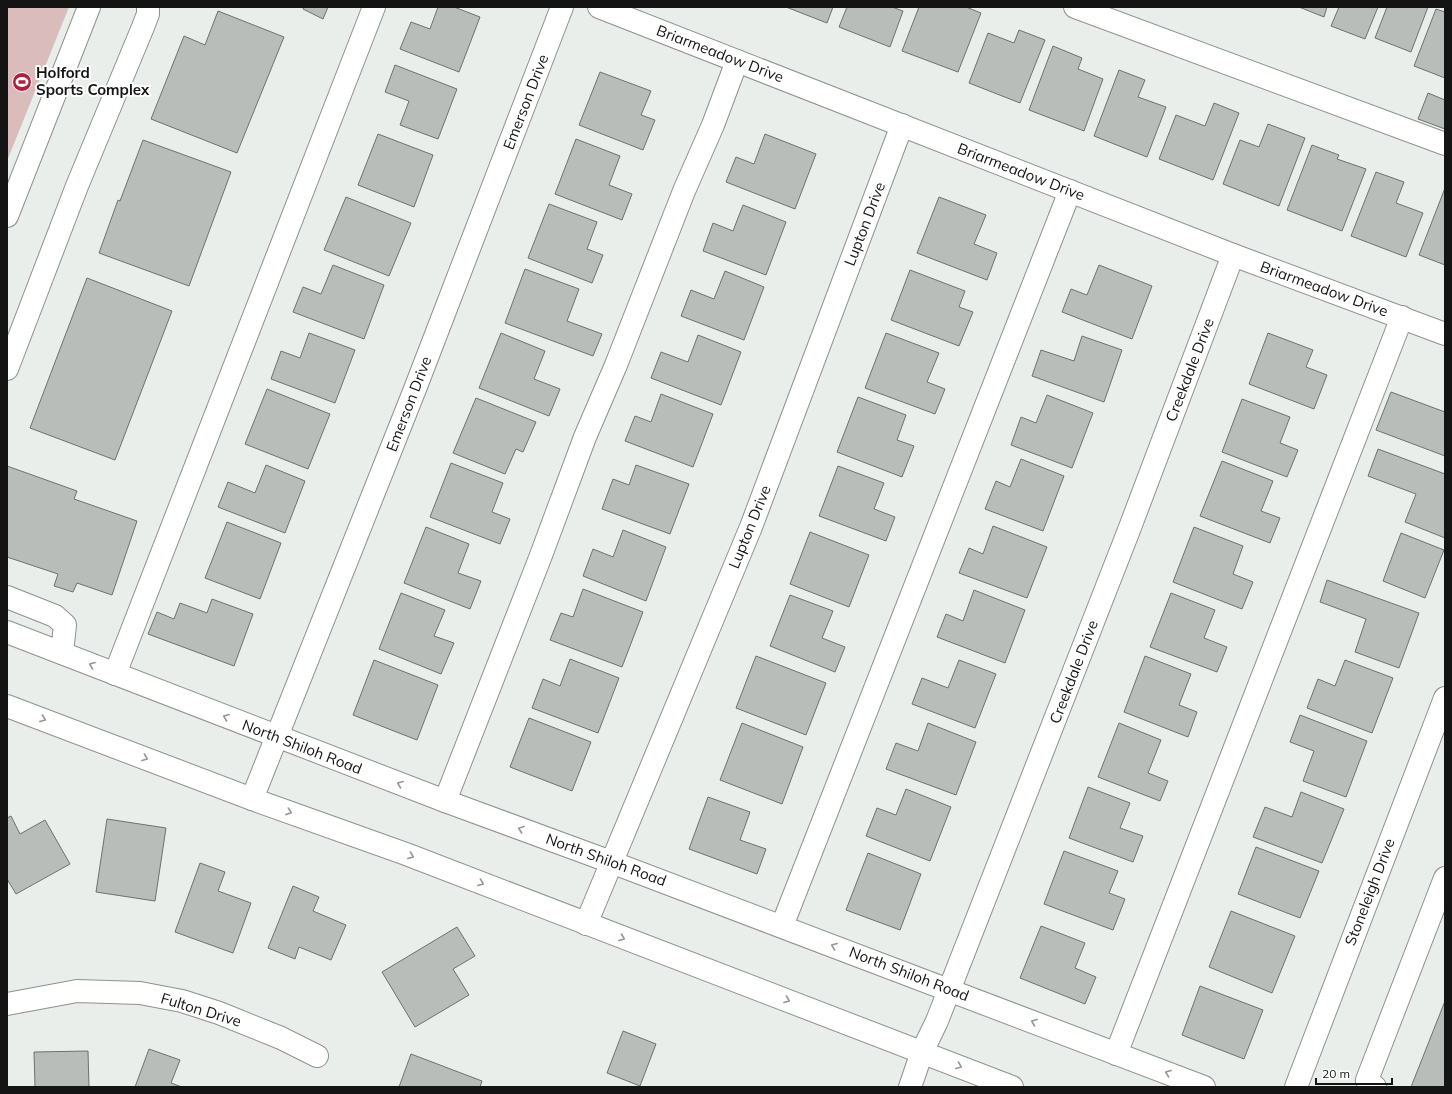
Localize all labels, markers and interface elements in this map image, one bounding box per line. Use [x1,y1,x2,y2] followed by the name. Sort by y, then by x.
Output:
[654,21,786,87] street label: Briarmeadow Drive
[499,52,552,152] street label: Emerson Drive
[36,63,150,99] place label: Holford Sports Complex
[11,71,33,93] sports icon: Holford Sports Complex
[955,139,1087,205] street label: Briarmeadow Drive
[840,179,889,268] street label: Lupton Drive
[1258,257,1391,320] street label: Briarmeadow Drive
[1161,315,1218,424] street label: Creekdale Drive
[382,354,435,454] street label: Emerson Drive
[724,482,775,571] street label: Lupton Drive
[1045,617,1102,726] street label: Creekdale Drive
[88,662,96,670] one-way arrow
[222,714,229,722] one-way arrow
[40,715,47,723] one-way arrow
[240,715,365,778] street label: North Shiloh Road
[141,754,148,762] one-way arrow
[396,780,403,788] one-way arrow
[285,808,292,816] one-way arrow
[518,826,525,834] one-way arrow
[543,829,669,890] street label: North Shiloh Road
[1340,836,1399,948] street label: Stoneleigh Drive
[407,852,414,860] one-way arrow
[478,879,485,887] one-way arrow
[619,933,626,941] one-way arrow
[847,942,972,1005] street label: North Shiloh Road
[831,943,838,951] one-way arrow
[159,988,244,1031] street label: Fulton Drive
[784,996,791,1004] one-way arrow
[1031,1019,1038,1027] one-way arrow
[1316,1060,1392,1086] scale bar
[955,1061,962,1069] one-way arrow
[1322,1066,1350,1081] text: 20 m
[1165,1070,1172,1078] one-way arrow

